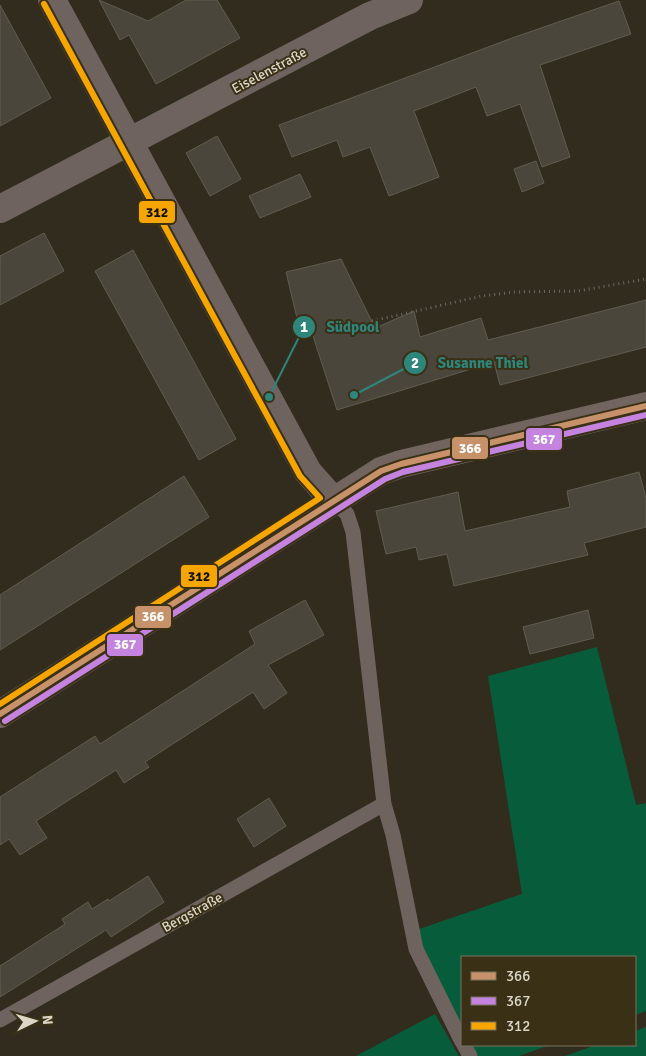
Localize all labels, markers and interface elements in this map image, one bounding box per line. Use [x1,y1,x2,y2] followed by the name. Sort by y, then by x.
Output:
[229,44,310,97] street label: Eiselenstraße
[138,200,176,224] line badge: 312
[146,204,168,221] text: 312
[292,312,390,342] callout: Südpool
[300,318,308,336] text: 1
[326,318,380,336] text: Südpool
[403,348,538,378] callout: Susanne Thiel
[411,354,419,372] text: 2
[438,354,529,372] text: Susanne Thiel
[525,427,563,451] line badge: 367
[533,431,556,448] text: 367
[451,436,489,460] line badge: 366
[459,440,482,457] text: 366
[180,564,218,588] line badge: 312
[188,568,210,585] text: 312
[134,605,172,629] line badge: 366
[142,608,165,625] text: 366
[106,633,144,657] line badge: 367
[114,636,137,653] text: 367
[159,889,226,936] street label: Bergstraße
[461,956,636,1046] legend
[506,967,530,985] text: 366
[506,992,530,1010] text: 367
[10,996,60,1046] north arrow
[39,1014,56,1026] text: N
[506,1017,530,1035] text: 312

